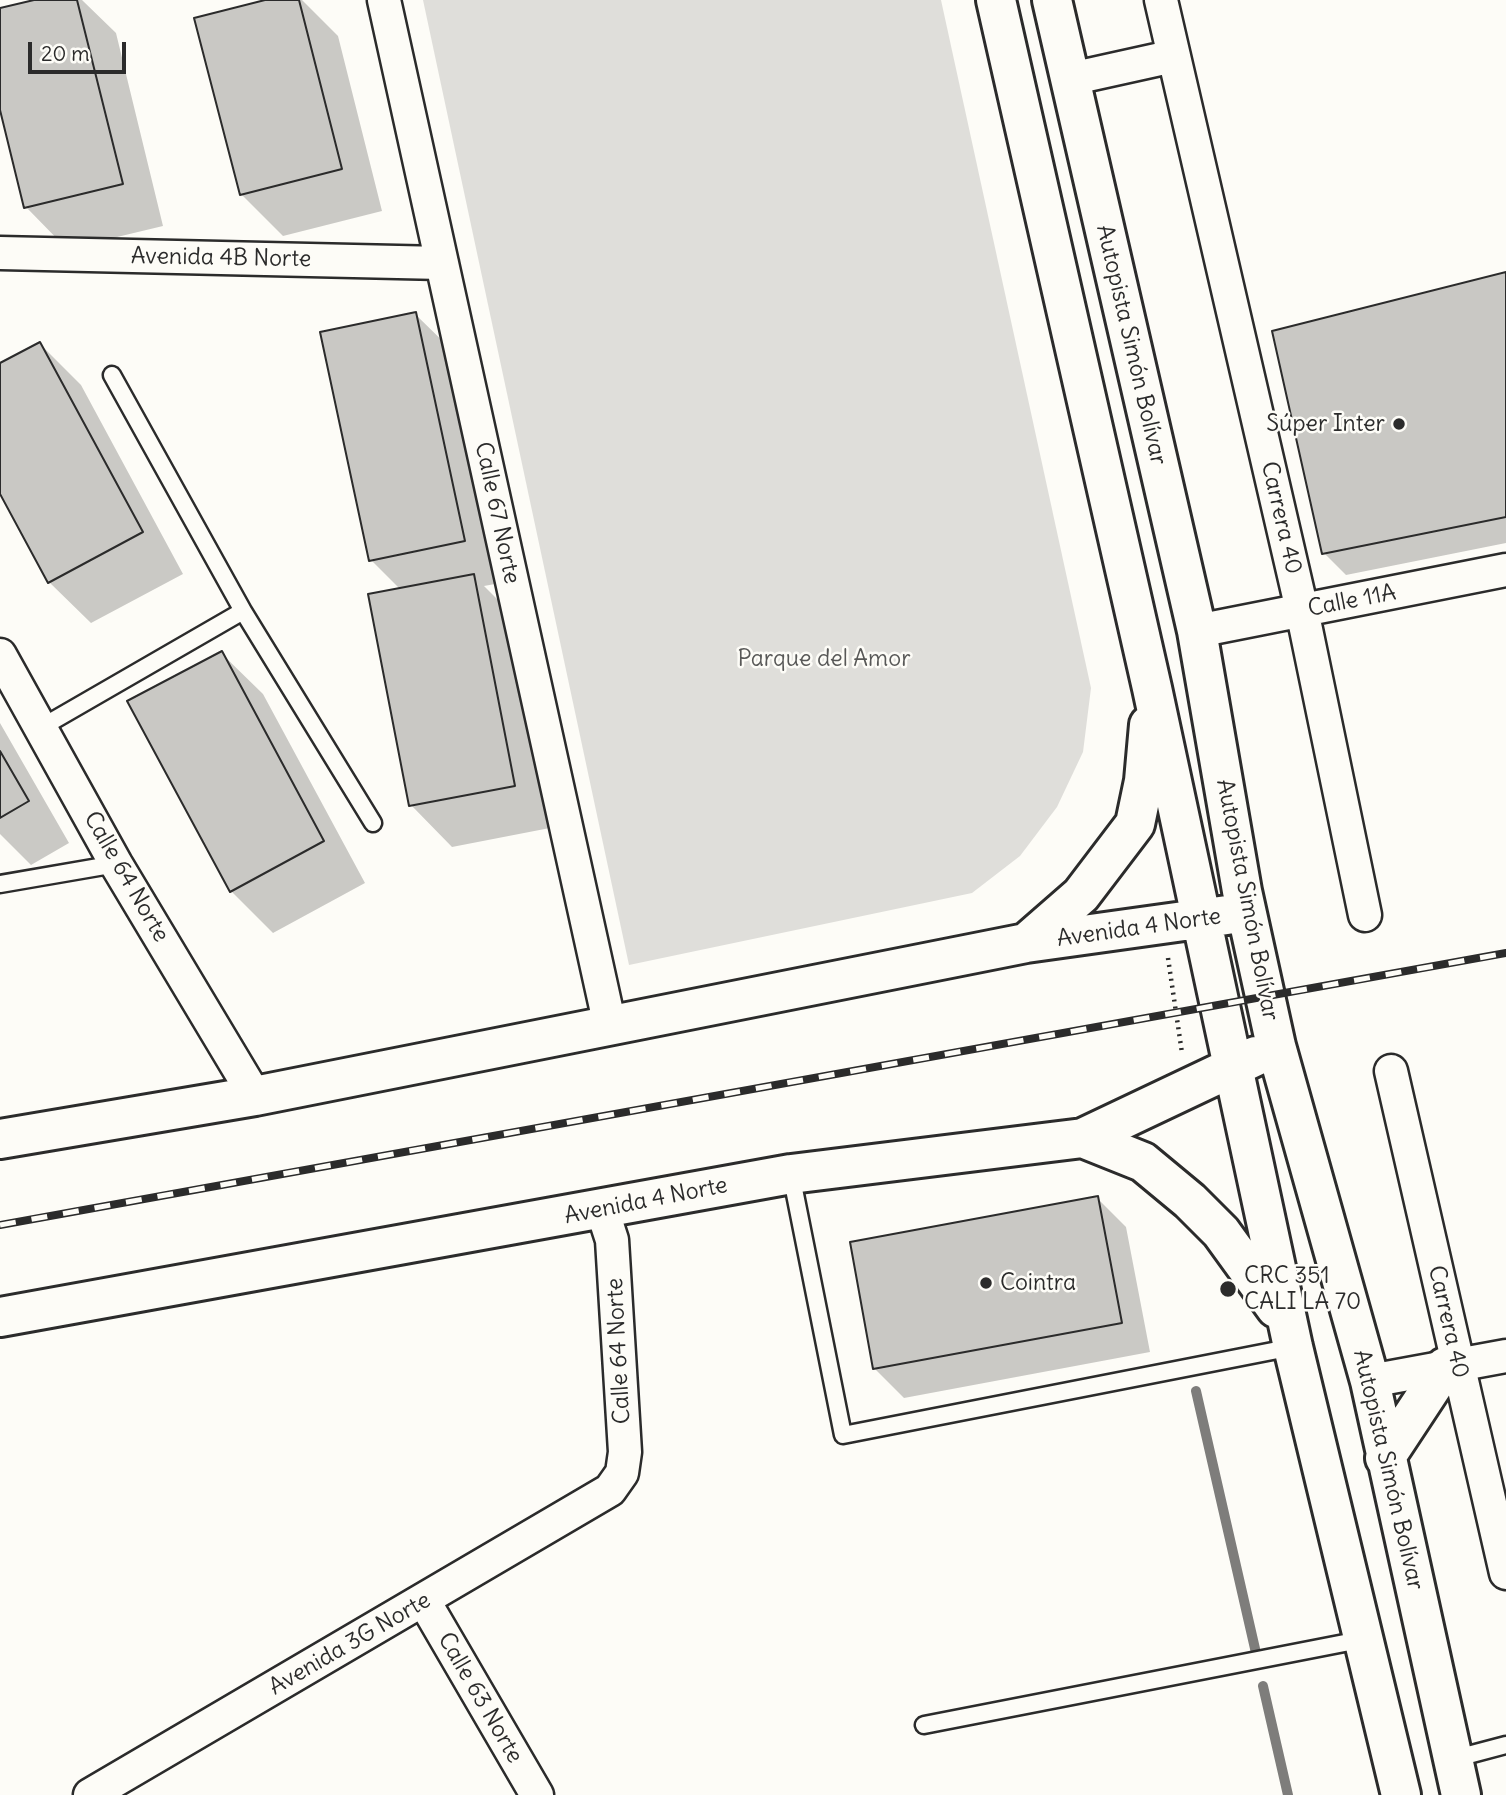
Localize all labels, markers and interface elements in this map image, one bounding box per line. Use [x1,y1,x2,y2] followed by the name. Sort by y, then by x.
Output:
[32,28,130,72] scale bar
[41,40,90,67] text: 20 m
[1090,222,1172,468] street label: Autopista Simón Bolívar
[131,243,311,273] street label: Avenida 4B Norte
[1266,410,1385,438] place label: Súper Inter
[1391,416,1407,432] marker: Súper Inter
[469,440,525,586] street label: Calle 67 Norte
[1255,459,1307,577] street label: Carrera 40
[1306,579,1398,623] street label: Calle 11A
[737,645,911,673] park label: Parque del Amor
[1210,777,1284,1023] street label: Autopista Simón Bolívar
[78,807,174,947] street label: Calle 64 Norte
[1055,903,1223,953] street label: Avenida 4 Norte
[562,1172,730,1230] street label: Avenida 4 Norte
[1244,1262,1361,1316] place label: CRC 351 CALI LA 70
[1422,1263,1474,1381] street label: Carrera 40
[1000,1269,1076,1297] place label: Cointra
[978,1275,994,1291] marker: Cointra
[601,1277,637,1425] street label: Calle 64 Norte
[1218,1279,1238,1299] marker: CRC 351 CALI LA 70
[1347,1347,1429,1593] street label: Autopista Simón Bolívar
[264,1587,436,1701] street label: Avenida 3G Norte
[432,1628,528,1768] street label: Calle 63 Norte

